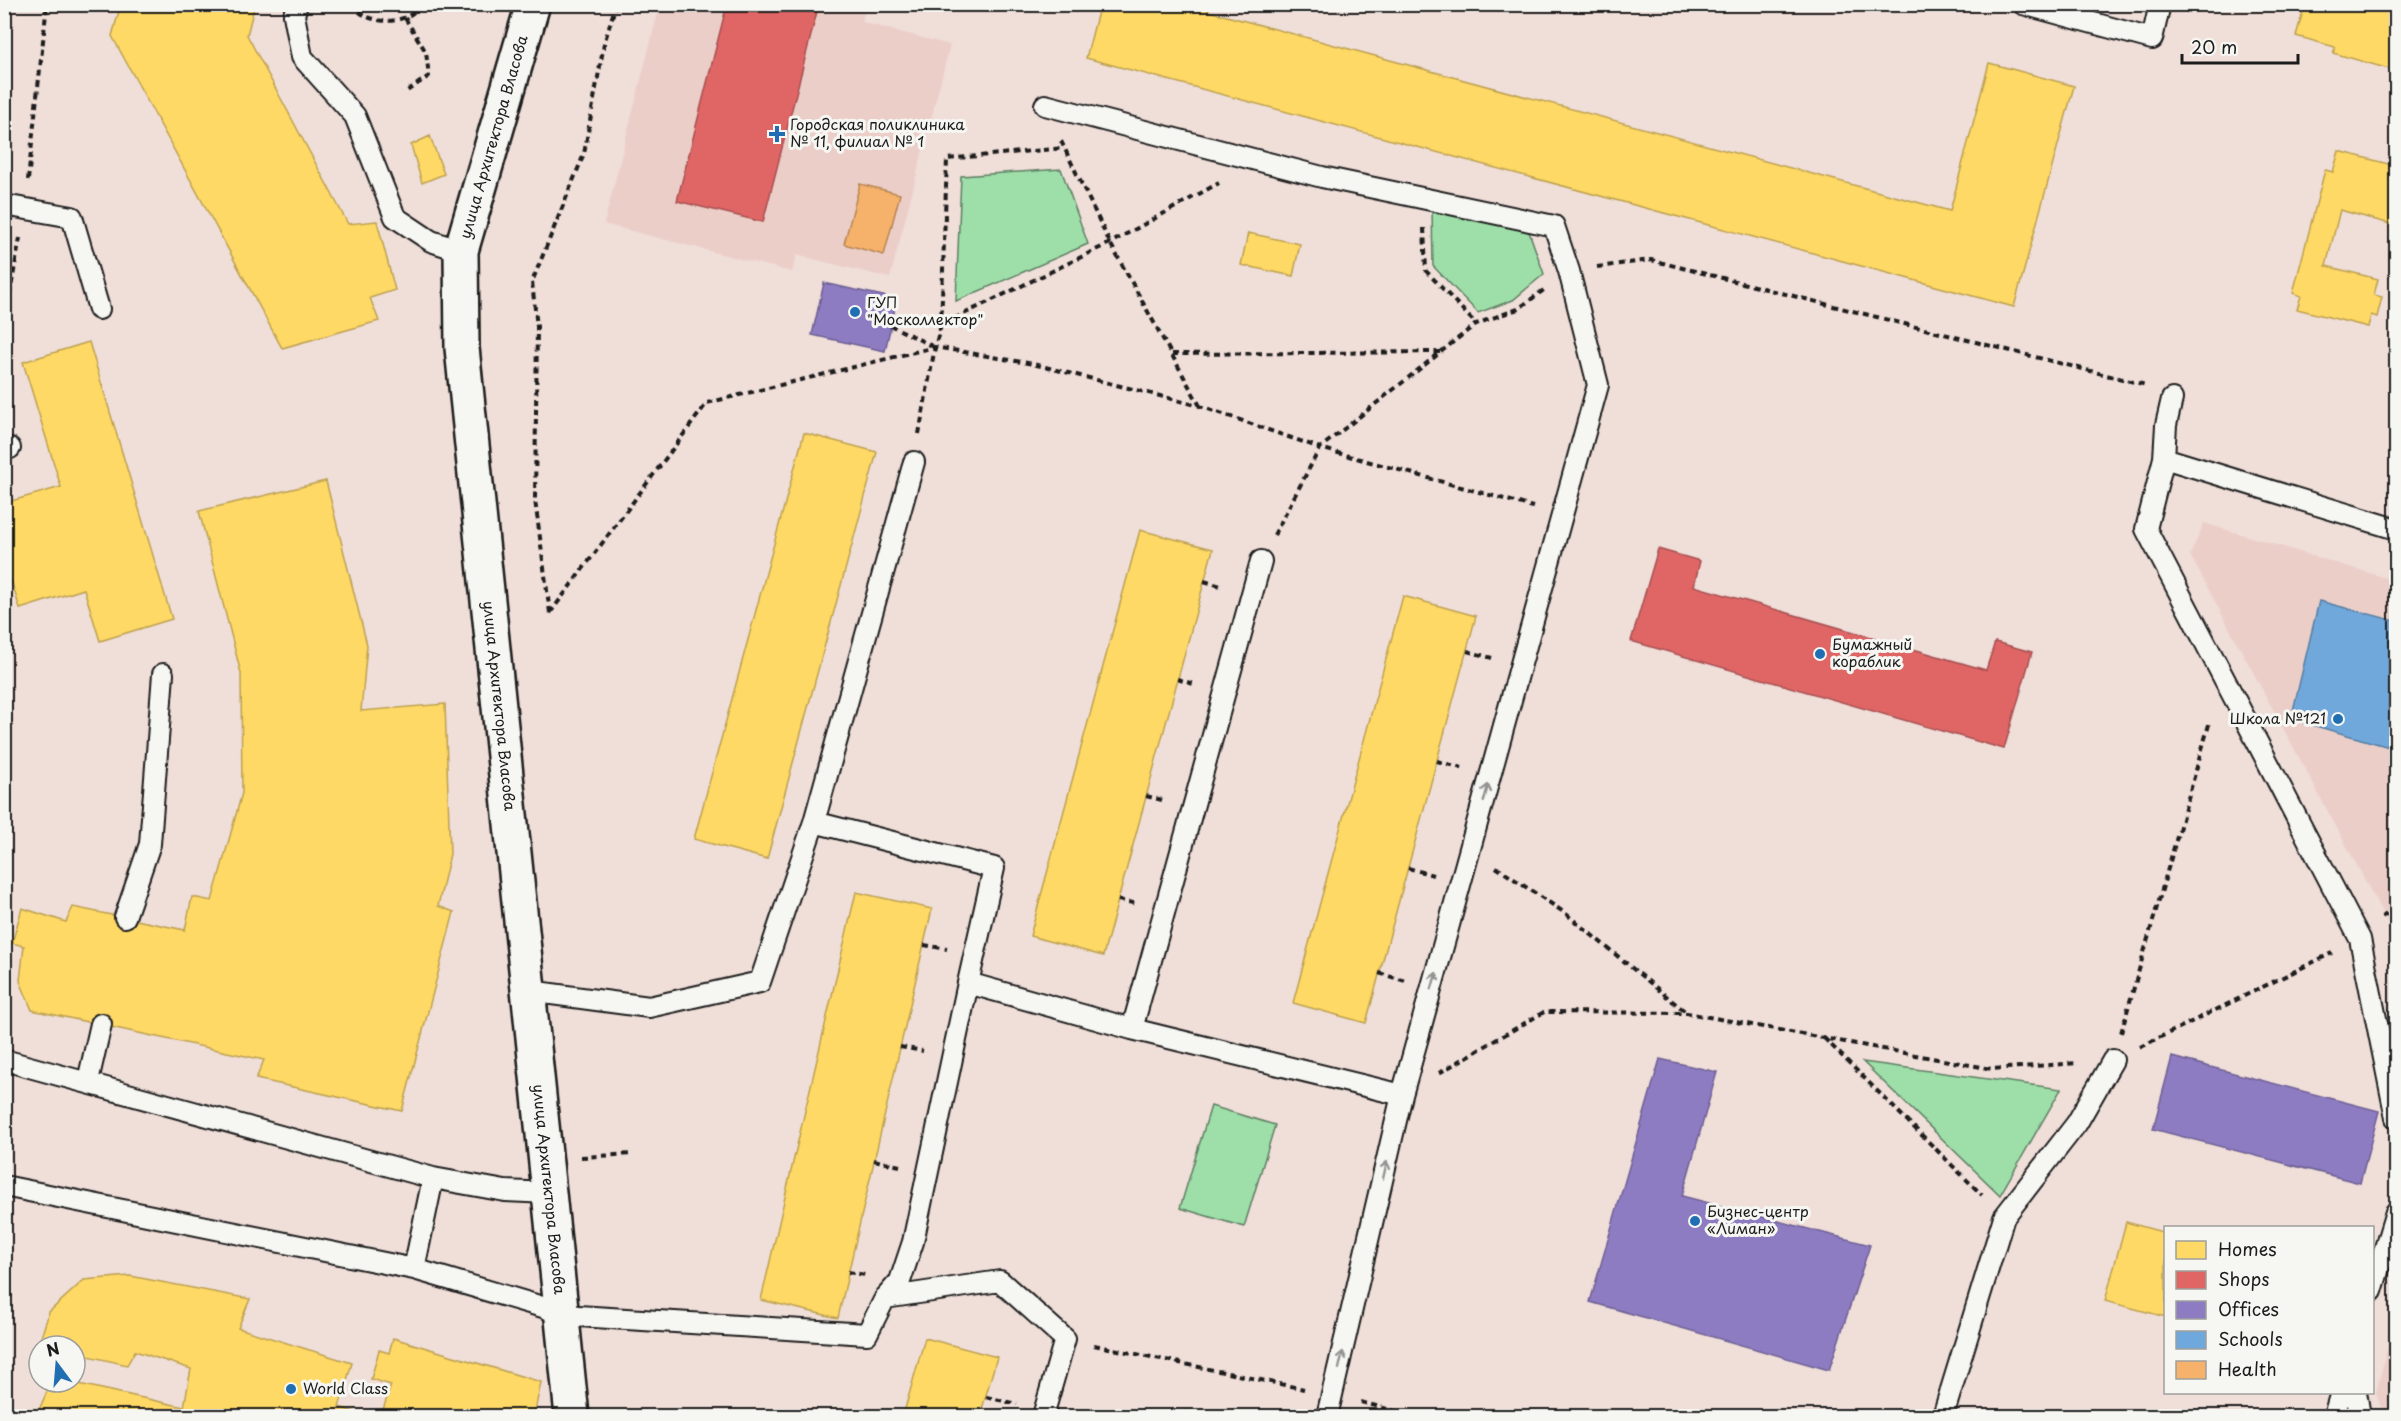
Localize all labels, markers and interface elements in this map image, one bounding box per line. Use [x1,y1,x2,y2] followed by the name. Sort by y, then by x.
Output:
[2182,27,2298,65] scale bar
[452,31,533,241] street label: улица Архитектора Власова
[2191,33,2237,60] text: 20 m
[790,112,965,152] place label: Городская поликлиника № 11, филиал № 1
[768,125,786,143] marker: Городская поликлиника № 11, филиал № 1
[867,290,983,330] place label: ГУП "Москоллектор"
[848,305,862,319] marker: ГУП "Москоллектор"
[478,600,523,812] street label: улица Архитектора Власова
[1832,632,1912,672] place label: Бумажный кораблик
[1813,647,1827,661] marker: Бумажный кораблик
[2230,706,2326,729] place label: Школа №121
[2331,712,2345,726] marker: Школа №121
[1480,784,1492,803] one-way arrow
[1428,972,1440,991] one-way arrow
[528,1083,572,1296] street label: улица Архитектора Власова
[1379,1160,1391,1179] one-way arrow
[1707,1199,1809,1239] place label: Бизнес-центр «Лиман»
[1688,1214,1702,1228] marker: Бизнес-центр «Лиман»
[2164,1226,2374,1394] legend
[2218,1235,2276,1262] text: Homes
[2218,1265,2269,1292] text: Shops
[2218,1295,2279,1322] text: Offices
[2218,1325,2283,1352] text: Schools
[27,1334,87,1394] north arrow
[43,1335,62,1362] text: N
[1336,1350,1347,1370] one-way arrow
[2218,1355,2277,1382] text: Health
[303,1376,388,1399] place label: World Class
[284,1382,298,1396] marker: World Class

